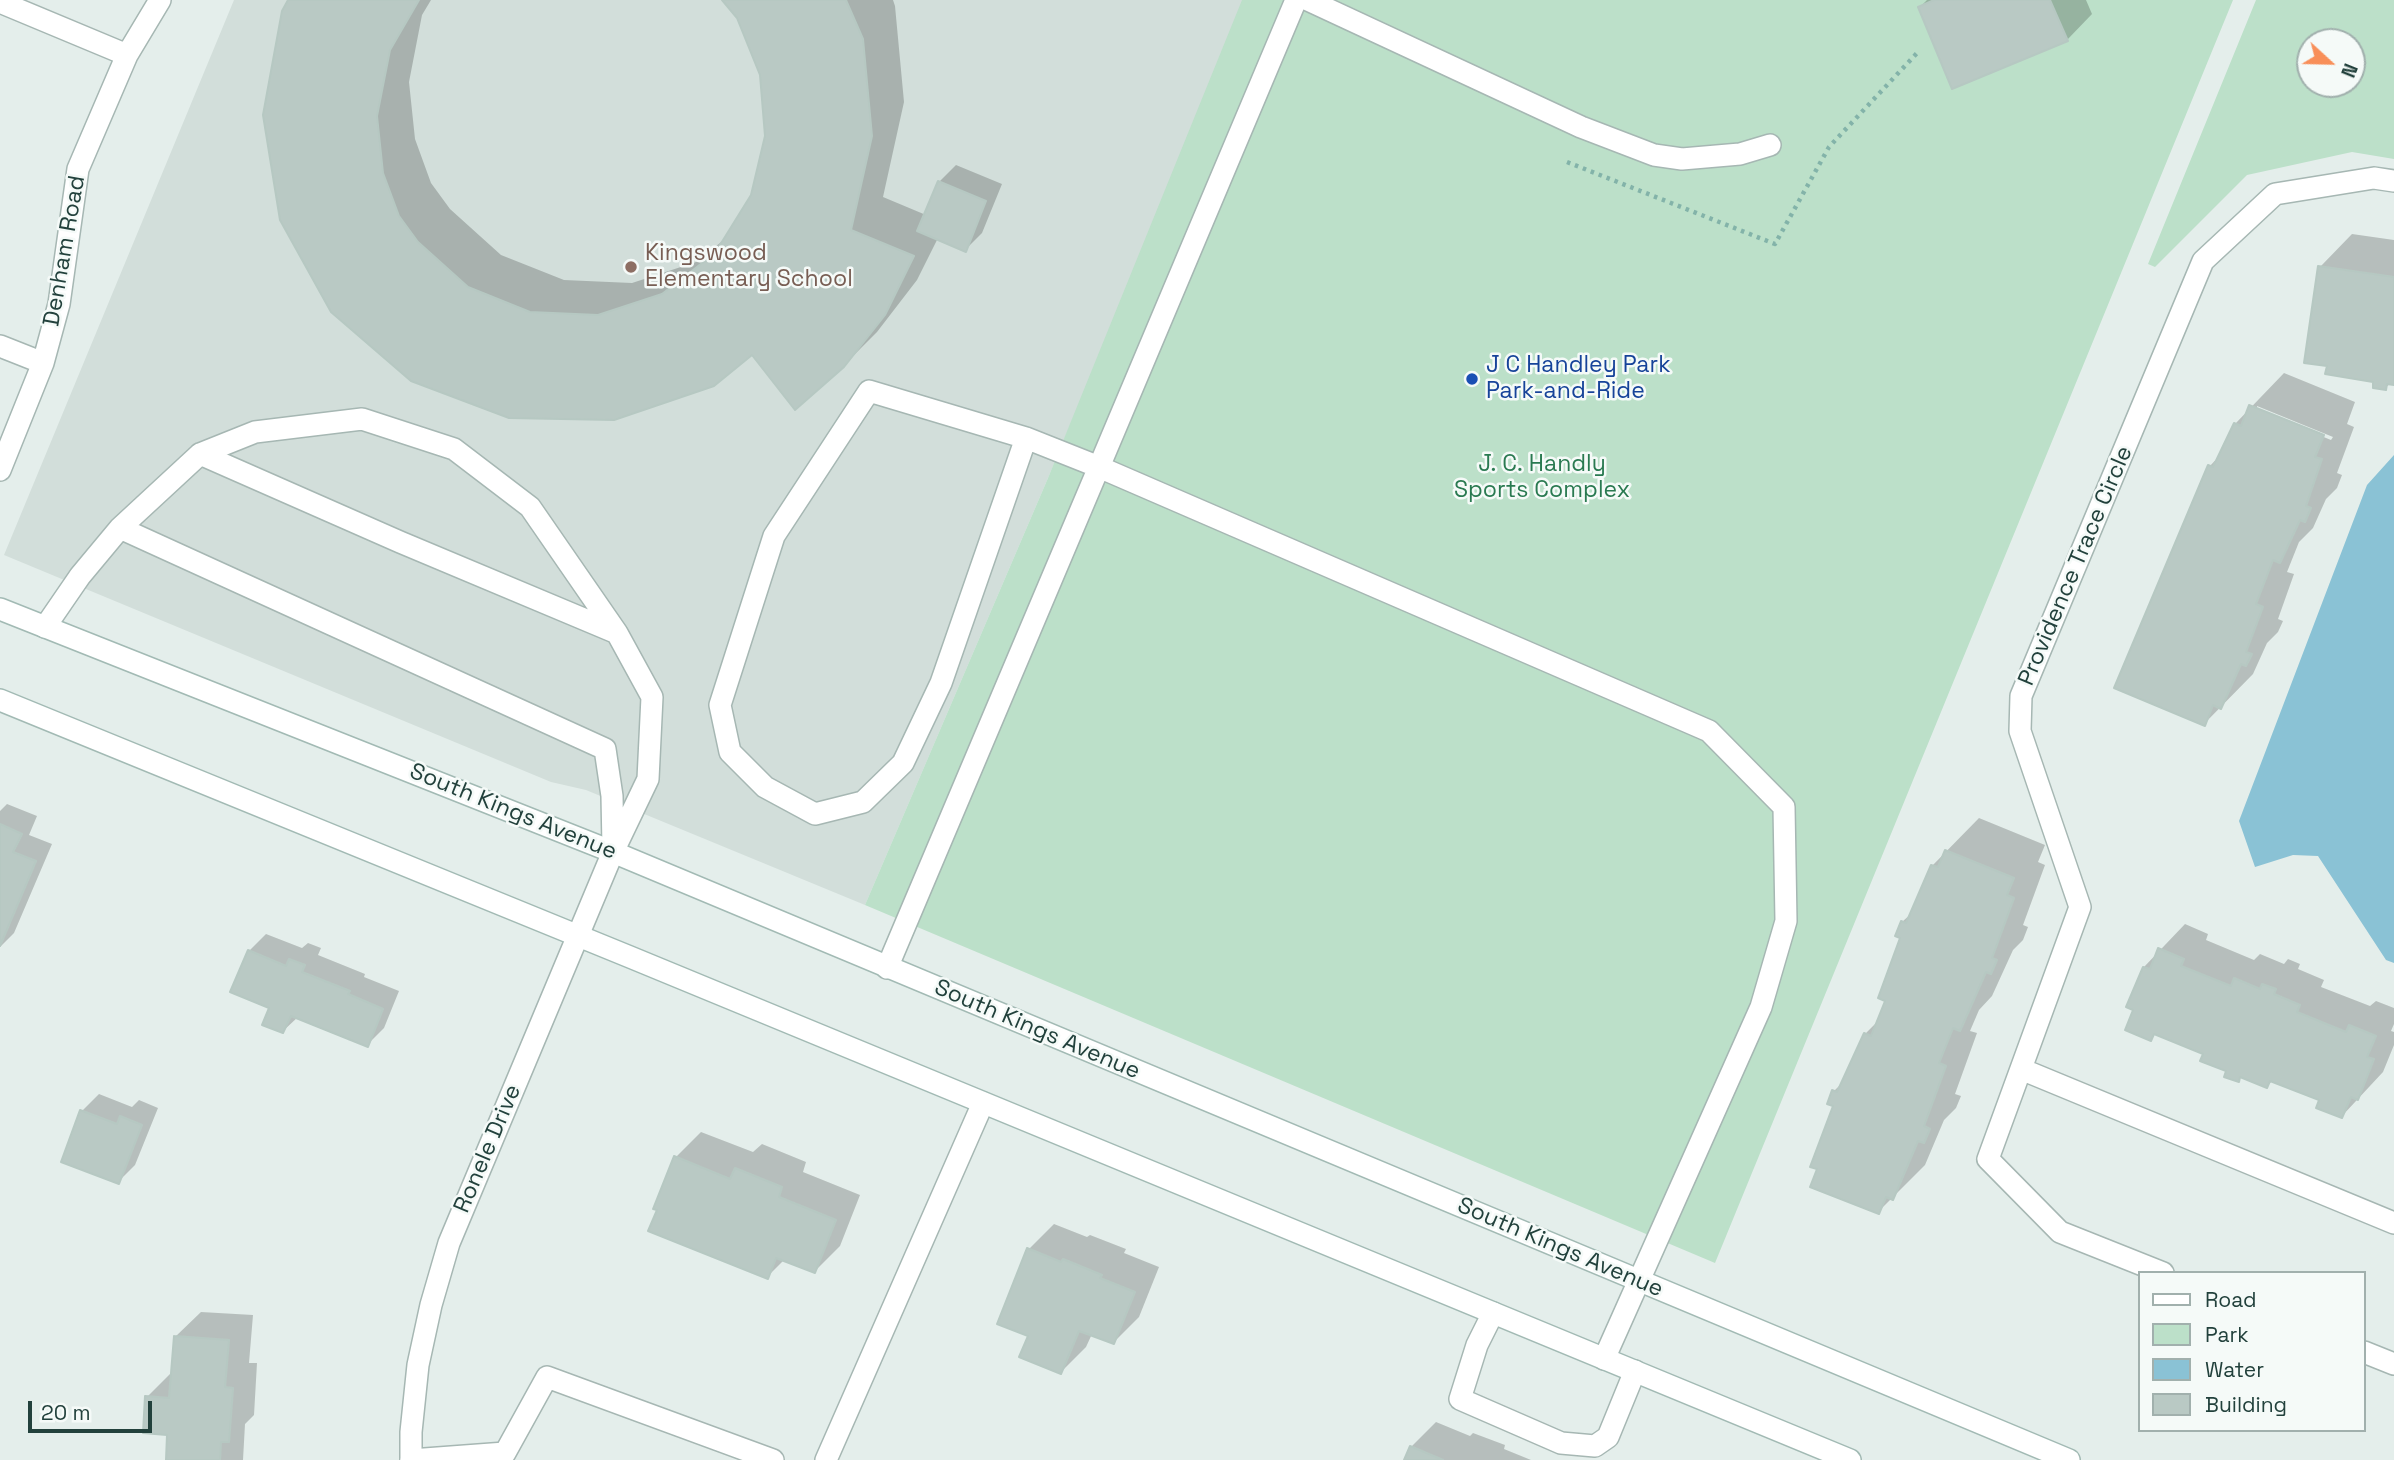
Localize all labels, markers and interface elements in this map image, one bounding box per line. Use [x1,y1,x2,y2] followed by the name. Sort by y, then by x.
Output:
[2296,28,2366,98] north arrow
[2335,60,2363,81] text: N
[38,174,92,328] street label: Denham Road
[645,240,853,294] place label: Kingswood Elementary School
[623,259,639,275] marker: Kingswood Elementary School
[1486,352,1671,406] place label: J C Handley Park Park-and-Ride
[1464,371,1480,387] marker: J C Handley Park Park-and-Ride
[2013,442,2139,690] street label: Providence Trace Circle
[1454,451,1630,505] park label: J. C. Handly Sports Complex
[405,758,621,866] street label: South Kings Avenue
[930,974,1144,1086] street label: South Kings Avenue
[449,1081,527,1217] street label: Ronele Drive
[1453,1192,1667,1304] street label: South Kings Avenue
[2138,1271,2366,1432] legend
[2205,1286,2257,1313] text: Road
[2205,1321,2249,1348] text: Park
[2205,1356,2264,1383] text: Water
[32,1386,156,1430] scale bar
[2205,1391,2287,1418] text: Building
[41,1399,91,1426] text: 20 m

